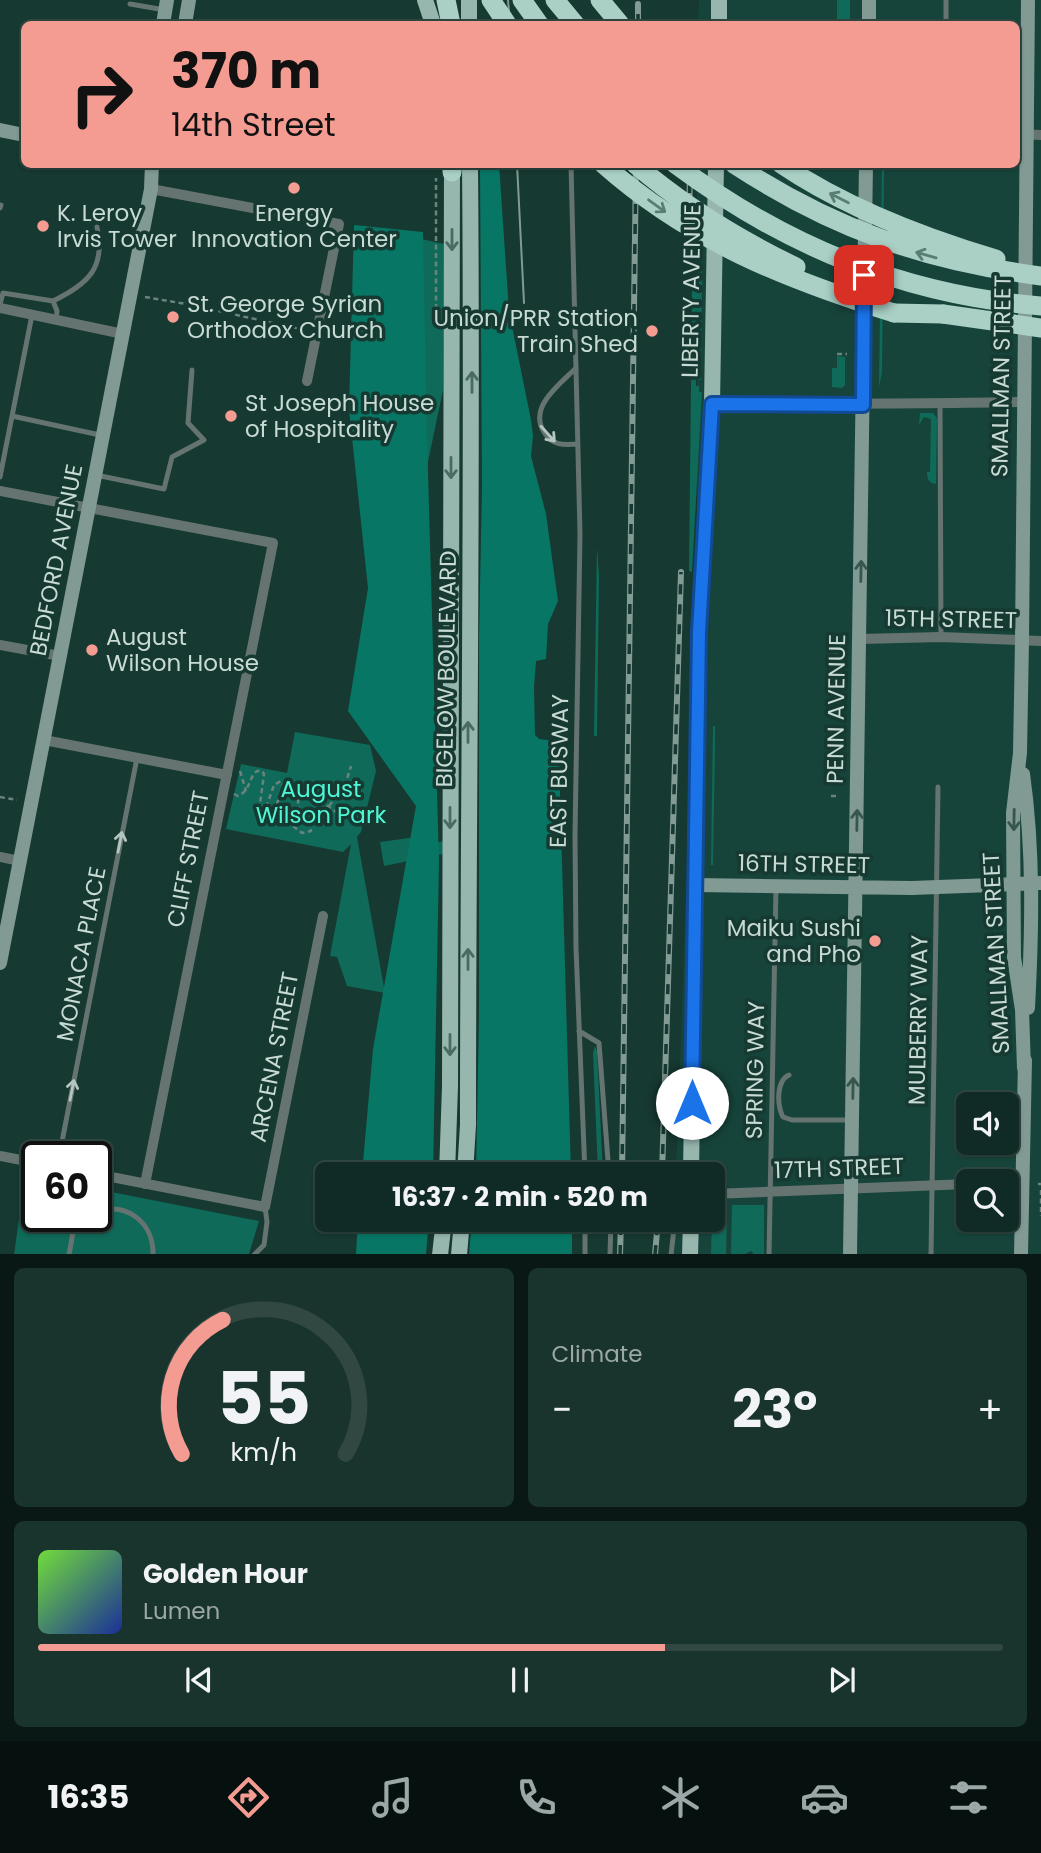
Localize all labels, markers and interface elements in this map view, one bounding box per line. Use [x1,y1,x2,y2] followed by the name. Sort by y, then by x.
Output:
[171,37,321,105] text: 370 m
[56,49,147,140] icon: right
[171,102,336,147] text: 14th Street
[286,180,302,196] marker: Energy Innovation Center
[829,190,850,204] one-way arrow
[57,197,177,255] place label: K. Leroy Irvis Tower
[191,197,397,255] place label: Energy Innovation Center
[647,199,666,214] one-way arrow
[673,204,709,378] street label: LIBERTY AVENUE
[35,218,51,234] marker: K. Leroy Irvis Tower
[445,228,459,251] one-way arrow
[834,245,894,305] pin
[915,247,937,260] one-way arrow
[845,256,883,294] icon: arrive
[983,275,1019,477] street label: SMALLMAN STREET
[187,288,383,346] place label: St. George Syrian Orthodox Church
[433,302,638,360] place label: Union/PRR Station Train Shed
[165,309,181,325] marker: St. George Syrian Orthodox Church
[644,323,660,339] marker: Union/PRR Station Train Shed
[465,370,479,393] one-way arrow
[245,387,434,445] place label: St Joseph House of Hospitality
[223,408,239,424] marker: St Joseph House of Hospitality
[540,425,556,443] one-way arrow
[444,456,458,479] one-way arrow
[22,461,90,659] street label: BEDFORD AVENUE
[428,550,464,788] street label: BIGELOW BOULEVARD
[854,560,868,583] one-way arrow
[885,602,1017,636] street label: 15TH STREET
[106,621,259,679] place label: August Wilson House
[819,634,853,784] street label: PENN AVENUE
[84,642,100,658] marker: August Wilson House
[542,694,576,848] street label: EAST BUSWAY
[461,720,475,743] one-way arrow
[256,773,386,831] park label: August Wilson Park
[159,788,217,930] street label: CLIFF STREET
[443,806,457,829] one-way arrow
[1007,808,1020,831] one-way arrow
[850,809,864,832] one-way arrow
[114,831,128,854] one-way arrow
[738,847,870,881] street label: 16TH STREET
[975,851,1017,1055] street label: SMALLMAN STREET
[48,864,114,1044] street label: MONACA PLACE
[727,912,861,970] place label: Maiku Sushi and Pho
[867,933,883,949] marker: Maiku Sushi and Pho
[901,935,935,1105] street label: MULBERRY WAY
[461,948,475,971] one-way arrow
[242,969,306,1145] street label: ARCENA STREET
[738,1001,772,1139] street label: SPRING WAY
[443,1033,457,1056] one-way arrow
[655,1066,729,1140] position arrow
[846,1077,860,1100] one-way arrow
[66,1079,79,1102] one-way arrow
[956,1092,1019,1232] map controls
[956,1092,1019,1155] button: sound
[21,1141,112,1232] speed limit sign: 60
[773,1150,905,1186] street label: 17TH STREET
[956,1169,1019,1232] button: search
[392,1179,648,1215] text: 16:37 · 2 min · 520 m
[552,1338,642,1370] text: Climate
[216,1348,311,1449] text: 55
[732,1373,817,1446] text: 23°
[552,1383,572,1436] text: −
[977,1383,1003,1436] text: +
[230,1434,297,1469] text: km/h
[143,1556,308,1592] text: Golden Hour
[143,1595,220,1627] text: Lumen
[180,1661,218,1699] icon: previous
[501,1661,539,1699] icon: pause
[823,1661,861,1699] icon: next
[224,1773,273,1822] icon: directions
[368,1773,417,1822] icon: music
[512,1773,561,1822] icon: phone
[656,1773,705,1822] icon: climate
[800,1773,849,1822] icon: car
[944,1773,993,1822] icon: filters
[48,1774,129,1819] text: 16:35

